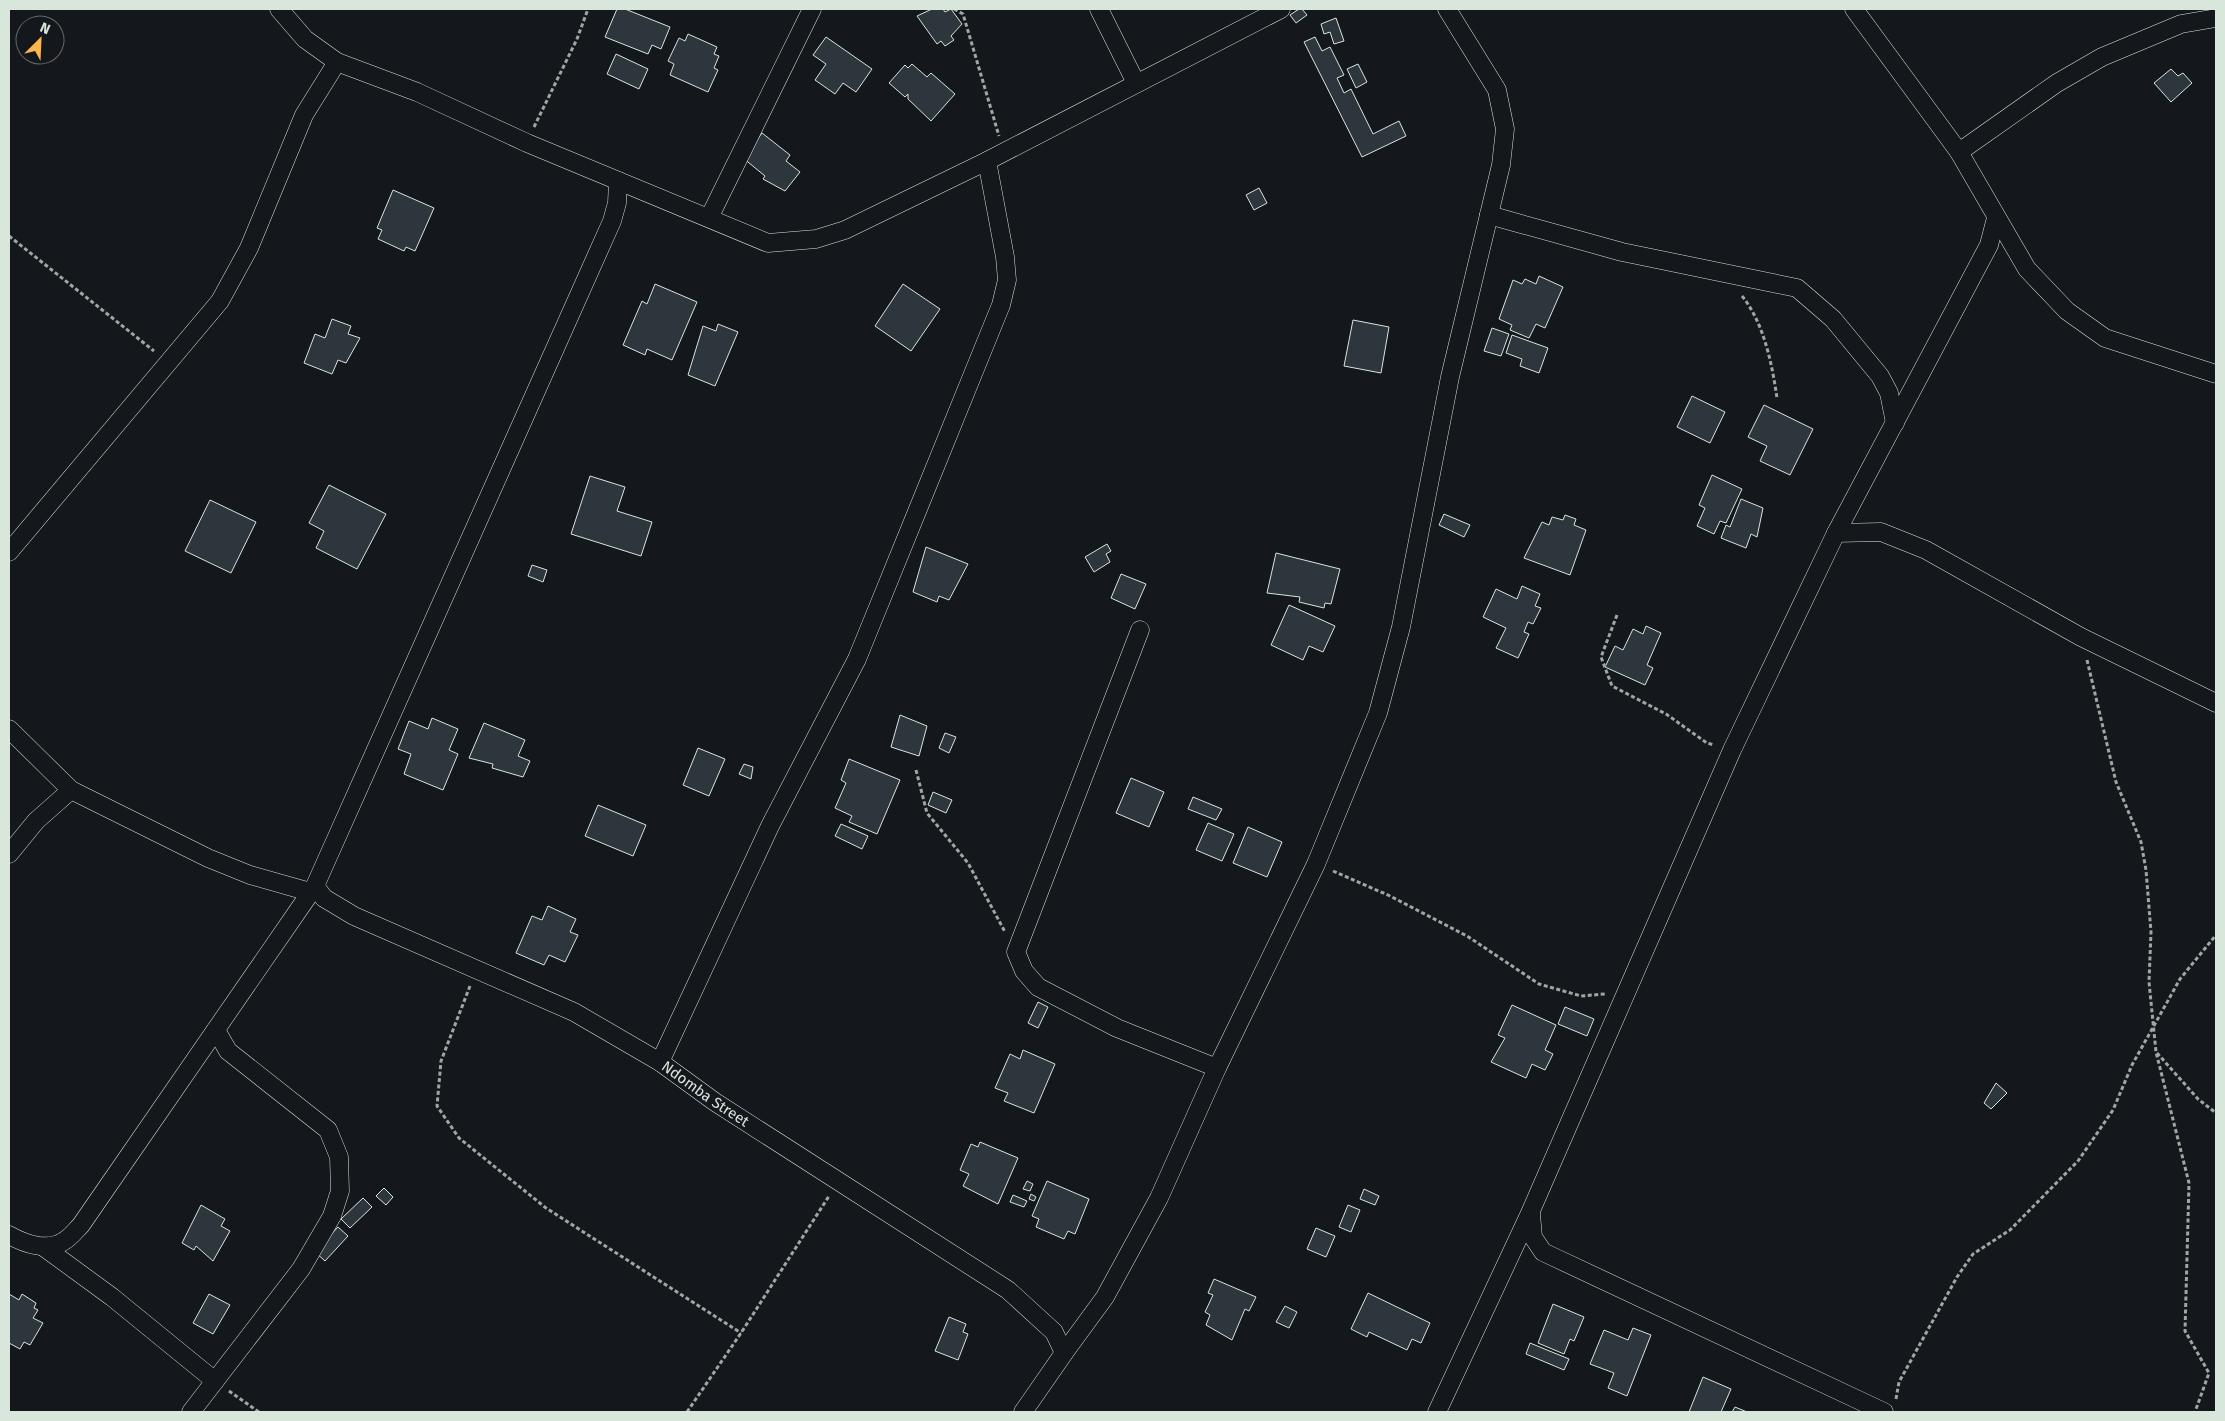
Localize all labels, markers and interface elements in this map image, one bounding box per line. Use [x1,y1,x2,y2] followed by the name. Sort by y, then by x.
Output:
[15,15,65,65] north arrow
[37,19,53,38] text: N
[658,1057,753,1131] street label: Ndomba Street

